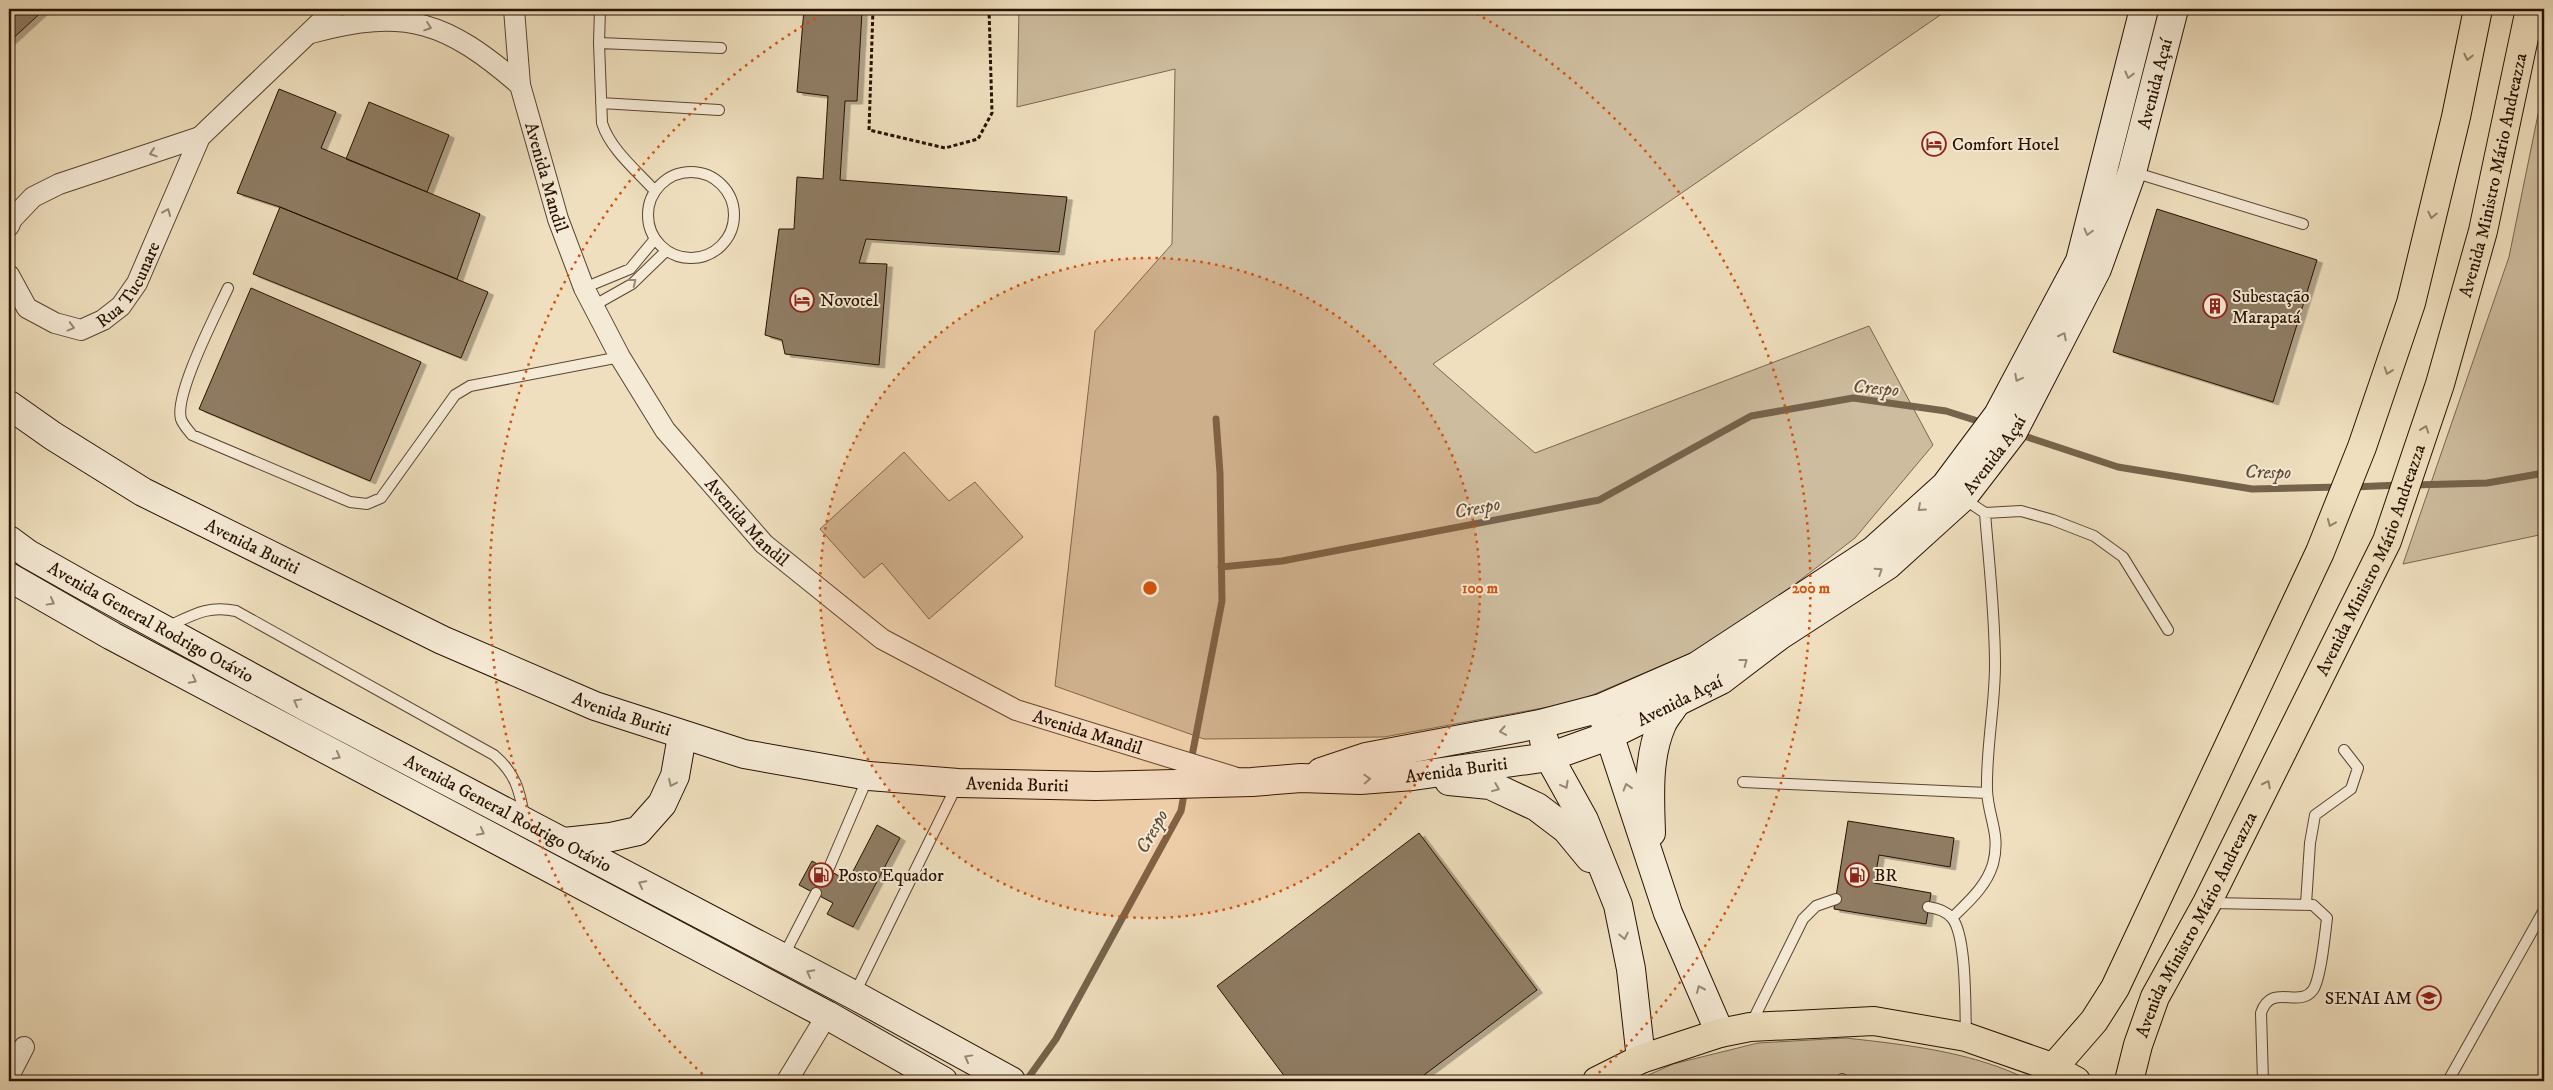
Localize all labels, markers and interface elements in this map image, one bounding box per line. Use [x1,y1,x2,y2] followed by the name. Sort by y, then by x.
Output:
[423,21,432,31] one-way arrow
[2133,35,2178,132] street label: Avenida Açaí
[2455,51,2532,300] street label: Avenida Ministro Mário Andreazza
[2463,52,2474,61] one-way arrow
[2124,71,2135,80] one-way arrow
[519,120,572,236] street label: Avenida Mandil
[1921,131,1947,157] hotel icon: Comfort Hotel
[1952,134,2060,156] place label: Comfort Hotel
[150,147,158,157] one-way arrow
[161,208,172,217] one-way arrow
[2427,211,2438,220] one-way arrow
[2083,228,2093,236] one-way arrow
[92,238,166,333] street label: Rua Tucunare
[627,279,636,288] one-way arrow
[2232,286,2310,329] place label: Subestação Marapatá
[789,287,815,313] hotel icon: Novotel
[820,290,879,312] place label: Novotel
[2202,293,2228,319] building icon: Subestação Marapatá
[67,321,76,332] one-way arrow
[2056,332,2066,341] one-way arrow
[2384,367,2394,375] one-way arrow
[2014,373,2024,382] one-way arrow
[1852,375,1900,403] water label: Crespo
[1959,411,2032,499] street label: Avenida Açaí
[2419,425,2429,433] one-way arrow
[2312,441,2431,680] street label: Avenida Ministro Mário Andreazza
[2244,461,2291,485] water label: Crespo
[699,474,793,572] street label: Avenida Mandil
[1452,493,1503,525] water label: Crespo
[1917,502,1926,511] one-way arrow
[201,514,303,580] street label: Avenida Buriti
[2327,519,2337,527] one-way arrow
[44,557,257,688] street label: Avenida General Rodrigo Otávio
[1873,568,1882,578] one-way arrow
[1141,579,1159,597] centre of rings
[1462,579,1499,598] text: 100 m
[1792,579,1831,598] text: 200 m
[45,596,54,606] one-way arrow
[1738,660,1747,668] one-way arrow
[1634,670,1728,732] street label: Avenida Açaí
[188,674,197,684] one-way arrow
[569,688,674,742] street label: Avenida Buriti
[294,698,303,708] one-way arrow
[1030,706,1145,760] street label: Avenida Mandil
[1498,726,1507,736] one-way arrow
[332,750,341,760] one-way arrow
[400,750,615,878] street label: Avenida General Rodrigo Otávio
[1405,753,1509,789] street label: Avenida Buriti
[966,773,1069,797] street label: Avenida Buriti
[1363,774,1371,785] one-way arrow
[667,778,678,787] one-way arrow
[1559,780,1569,789] one-way arrow
[2261,780,2271,789] one-way arrow
[1491,782,1500,793] one-way arrow
[1623,783,1633,791] one-way arrow
[1131,806,1175,858] water label: Crespo
[2131,808,2263,1041] street label: Avenida Ministro Mário Andreazza
[475,825,484,835] one-way arrow
[808,862,834,888] fuel station icon: Posto Equador
[1844,862,1870,888] fuel station icon: BR
[838,865,944,887] place label: Posto Equador
[1874,865,1897,887] place label: BR
[638,881,647,891] one-way arrow
[1618,931,1629,940] one-way arrow
[807,969,816,979] one-way arrow
[1696,985,1707,994] one-way arrow
[2416,985,2442,1011] school or university icon: SENAI AM
[2325,988,2412,1010] place label: SENAI AM
[964,1054,973,1064] one-way arrow

